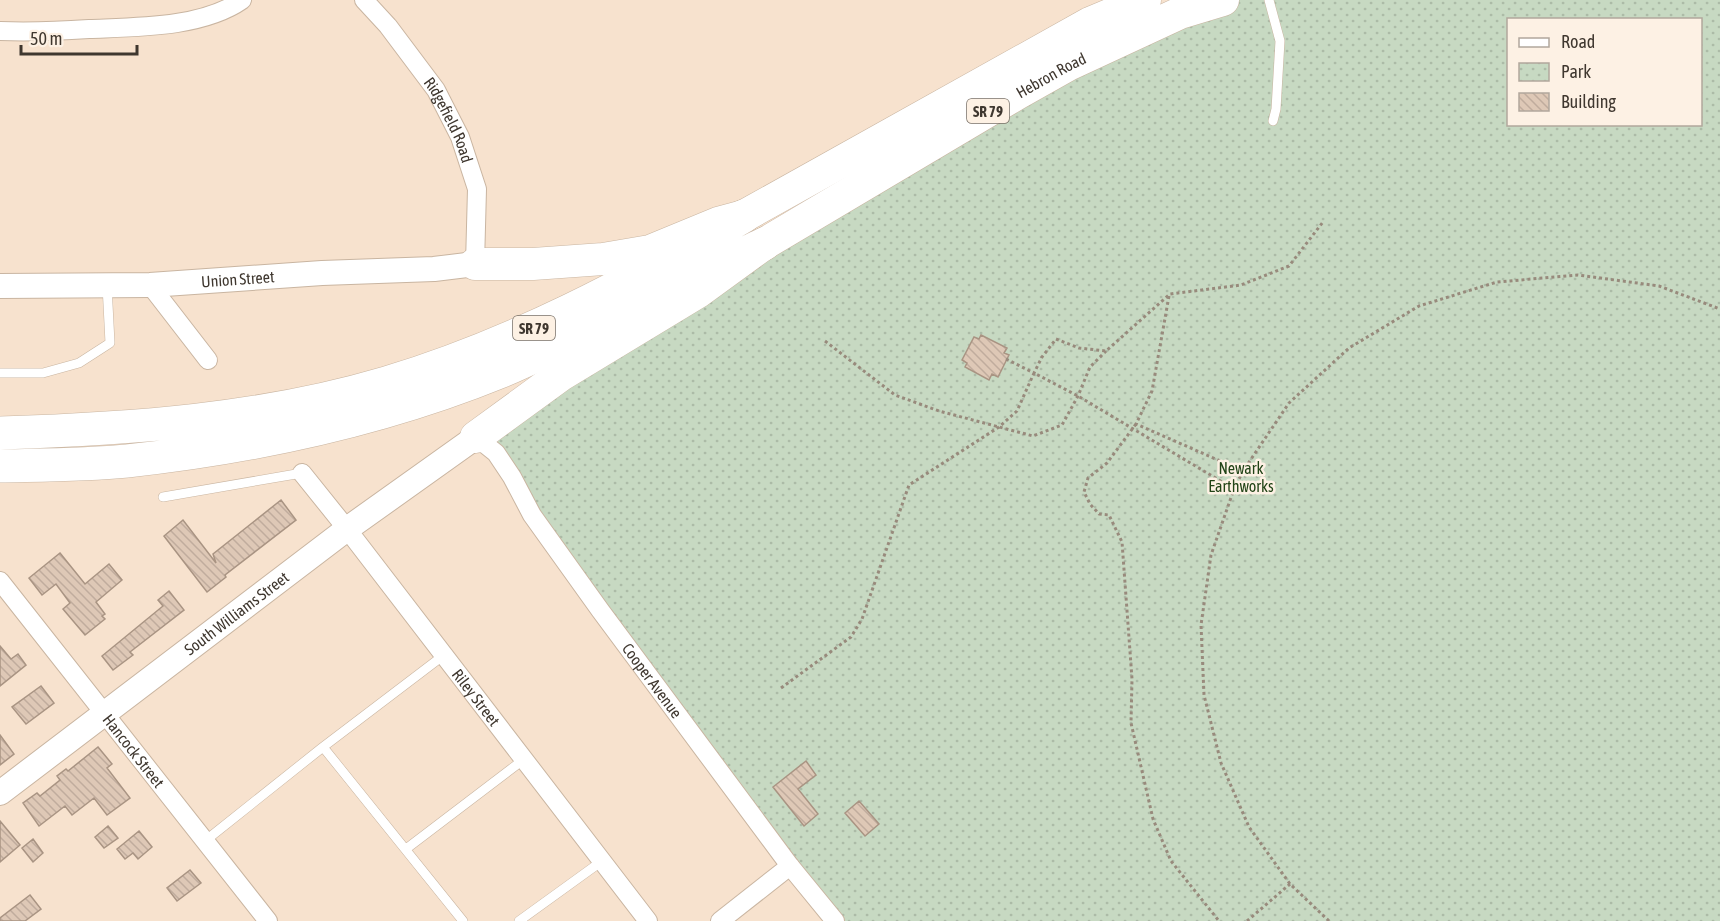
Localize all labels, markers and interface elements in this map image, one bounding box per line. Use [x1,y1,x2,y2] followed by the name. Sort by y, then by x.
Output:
[21,18,136,56] scale bar
[1507,18,1702,126] legend
[30,28,62,49] text: 50 m
[1561,31,1595,52] text: Road
[1013,49,1089,101] street label: Hebron Road
[1561,61,1591,82] text: Park
[420,73,477,165] street label: Ridgefield Road
[1561,91,1616,112] text: Building
[967,99,1009,123] road number: SR 79
[200,267,275,290] street label: Union Street
[513,316,555,340] road number: SR 79
[1208,459,1274,495] park label: Newark Earthworks
[181,568,292,658] street label: South Williams Street
[619,640,686,721] street label: Cooper Avenue
[449,665,504,730] street label: Riley Street
[99,710,168,791] street label: Hancock Street

